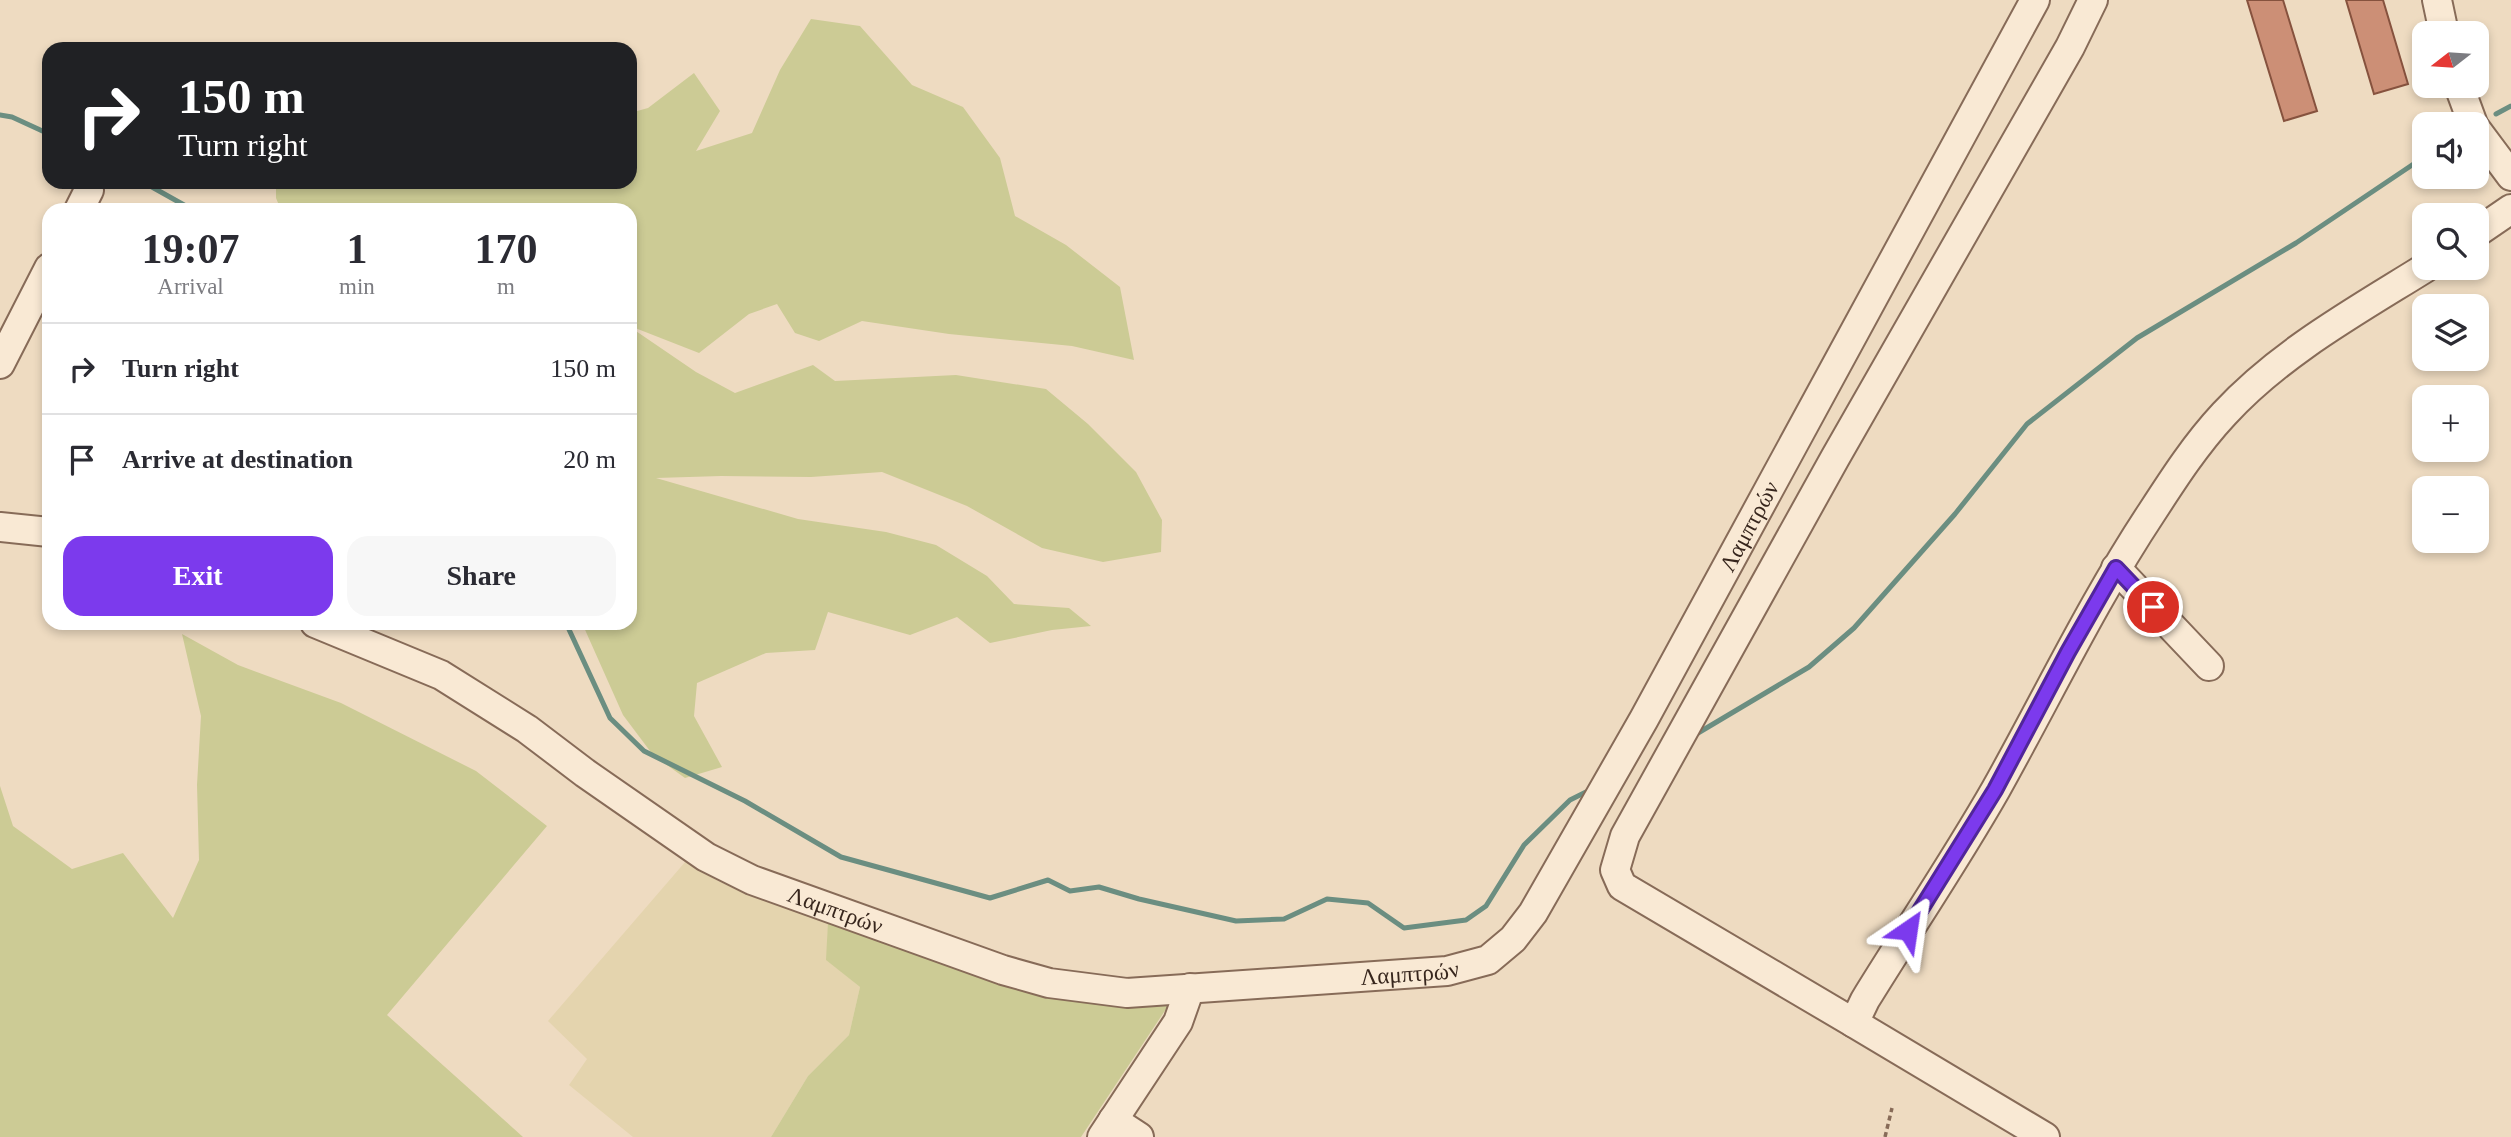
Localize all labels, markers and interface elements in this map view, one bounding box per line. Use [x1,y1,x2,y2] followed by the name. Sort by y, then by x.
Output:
[2412,21,2488,98] north arrow
[2412,21,2489,553] map controls
[178,69,305,124] text: 150 m
[63,70,154,161] icon: right
[2412,112,2489,189] button: sound
[178,127,308,163] text: Turn right
[2412,203,2489,280] button: search
[142,226,240,272] text: 19:07
[346,226,367,272] text: 1
[474,226,537,272] text: 170
[157,274,224,299] text: Arrival
[339,274,375,299] text: min
[497,274,515,299] text: m
[2412,294,2489,371] button: layers
[63,350,101,388] icon: right
[122,354,239,383] text: Turn right
[550,354,616,383] text: 150 m
[2412,385,2489,462] button: +
[63,441,101,479] icon: arrive
[122,445,353,474] text: Arrive at destination
[563,445,616,474] text: 20 m
[2412,476,2489,553] button: −
[1714,477,1783,576] street label: Λαμπτρών
[63,536,333,616] button: Exit
[347,536,616,616] button: Share
[2123,577,2183,637] pin
[2134,588,2172,626] icon: arrive
[785,881,886,938] street label: Λαμπτρών
[1871,893,1945,967] position arrow
[1360,956,1462,989] street label: Λαμπτρών

